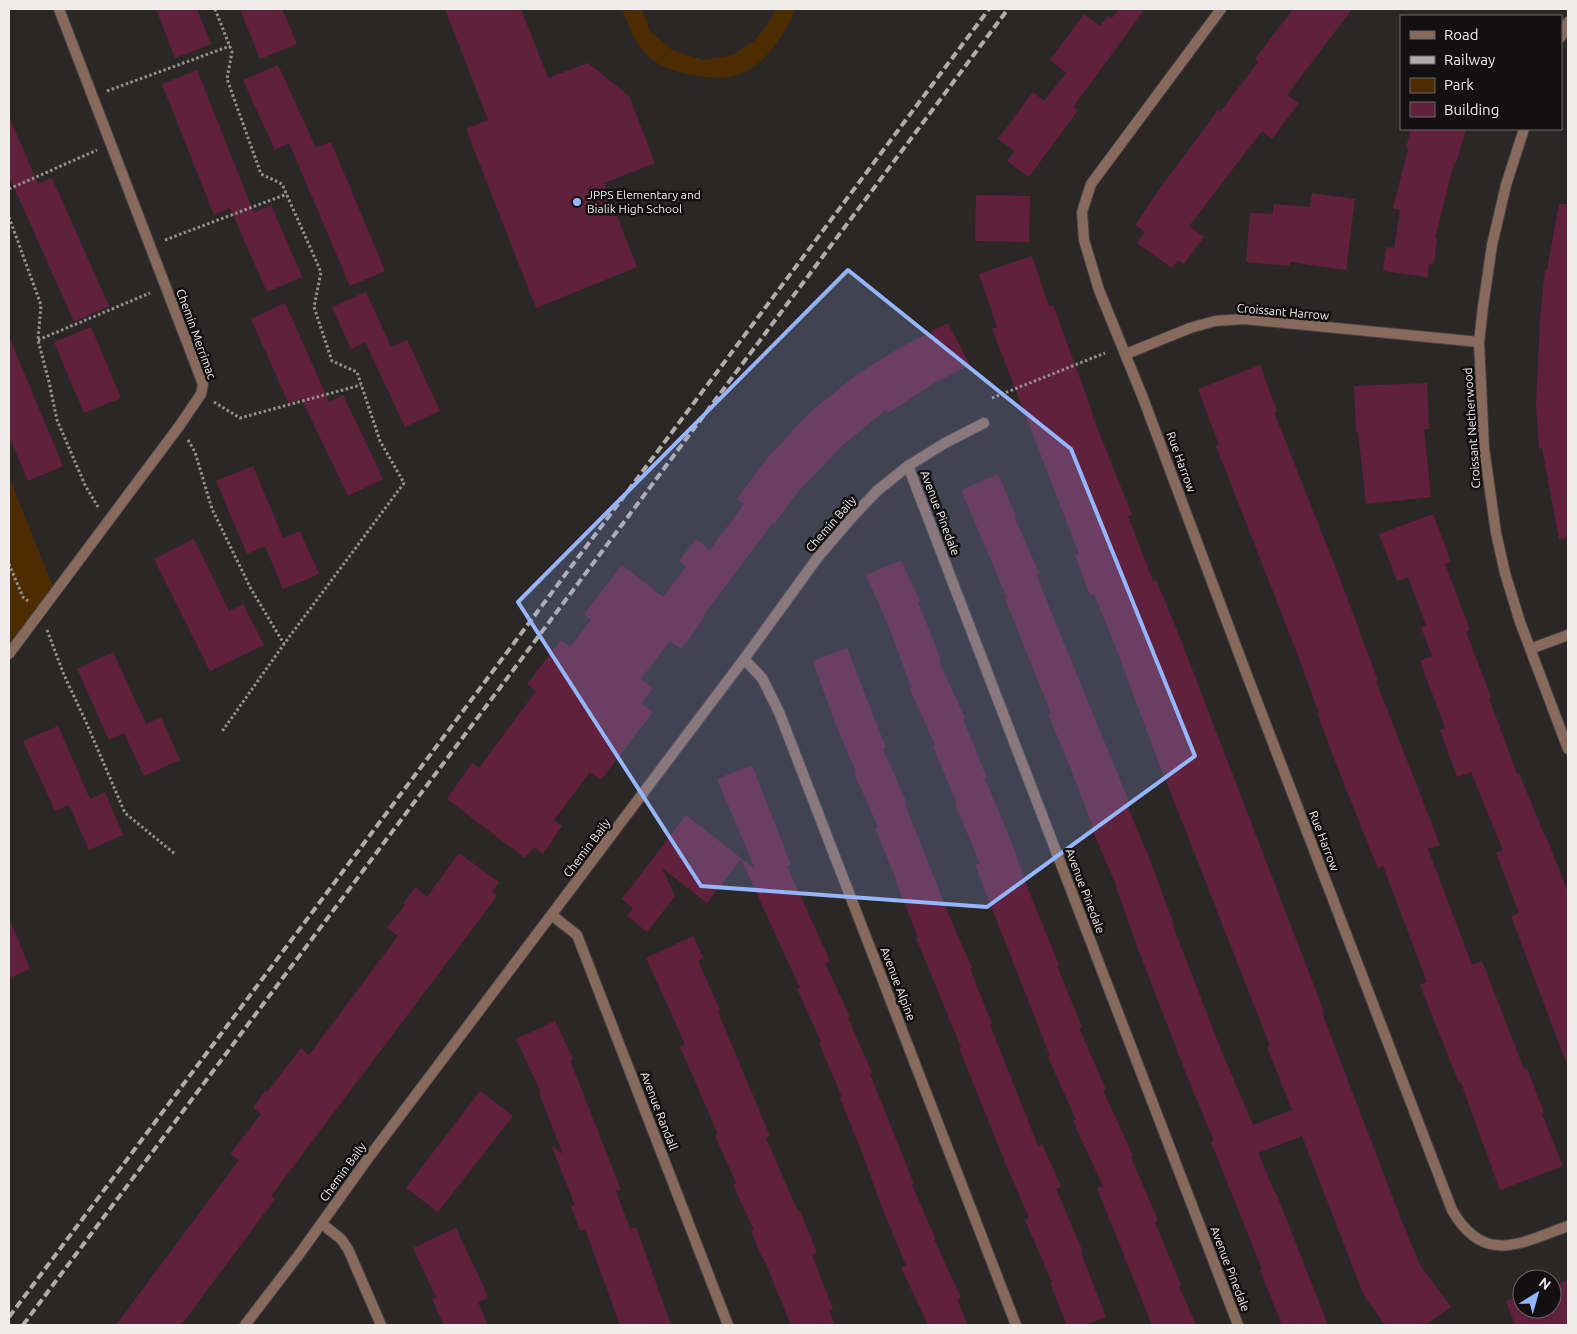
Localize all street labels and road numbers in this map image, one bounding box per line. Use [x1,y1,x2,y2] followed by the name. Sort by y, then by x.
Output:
[174,287,219,381] street label: Chemin Merrimac
[1236,301,1330,322] street label: Croissant Harrow
[1461,367,1482,489] street label: Croissant Netherwood
[1164,430,1199,495] street label: Rue Harrow
[918,469,963,557] street label: Avenue Pinedale
[803,493,858,554] street label: Chemin Baily
[1307,809,1342,873] street label: Rue Harrow
[561,816,613,879] street label: Chemin Baily
[1063,847,1108,935] street label: Avenue Pinedale
[879,945,918,1022] street label: Avenue Alpine
[639,1070,680,1152] street label: Avenue Randall
[317,1140,368,1204] street label: Chemin Baily
[1208,1225,1253,1313] street label: Avenue Pinedale

